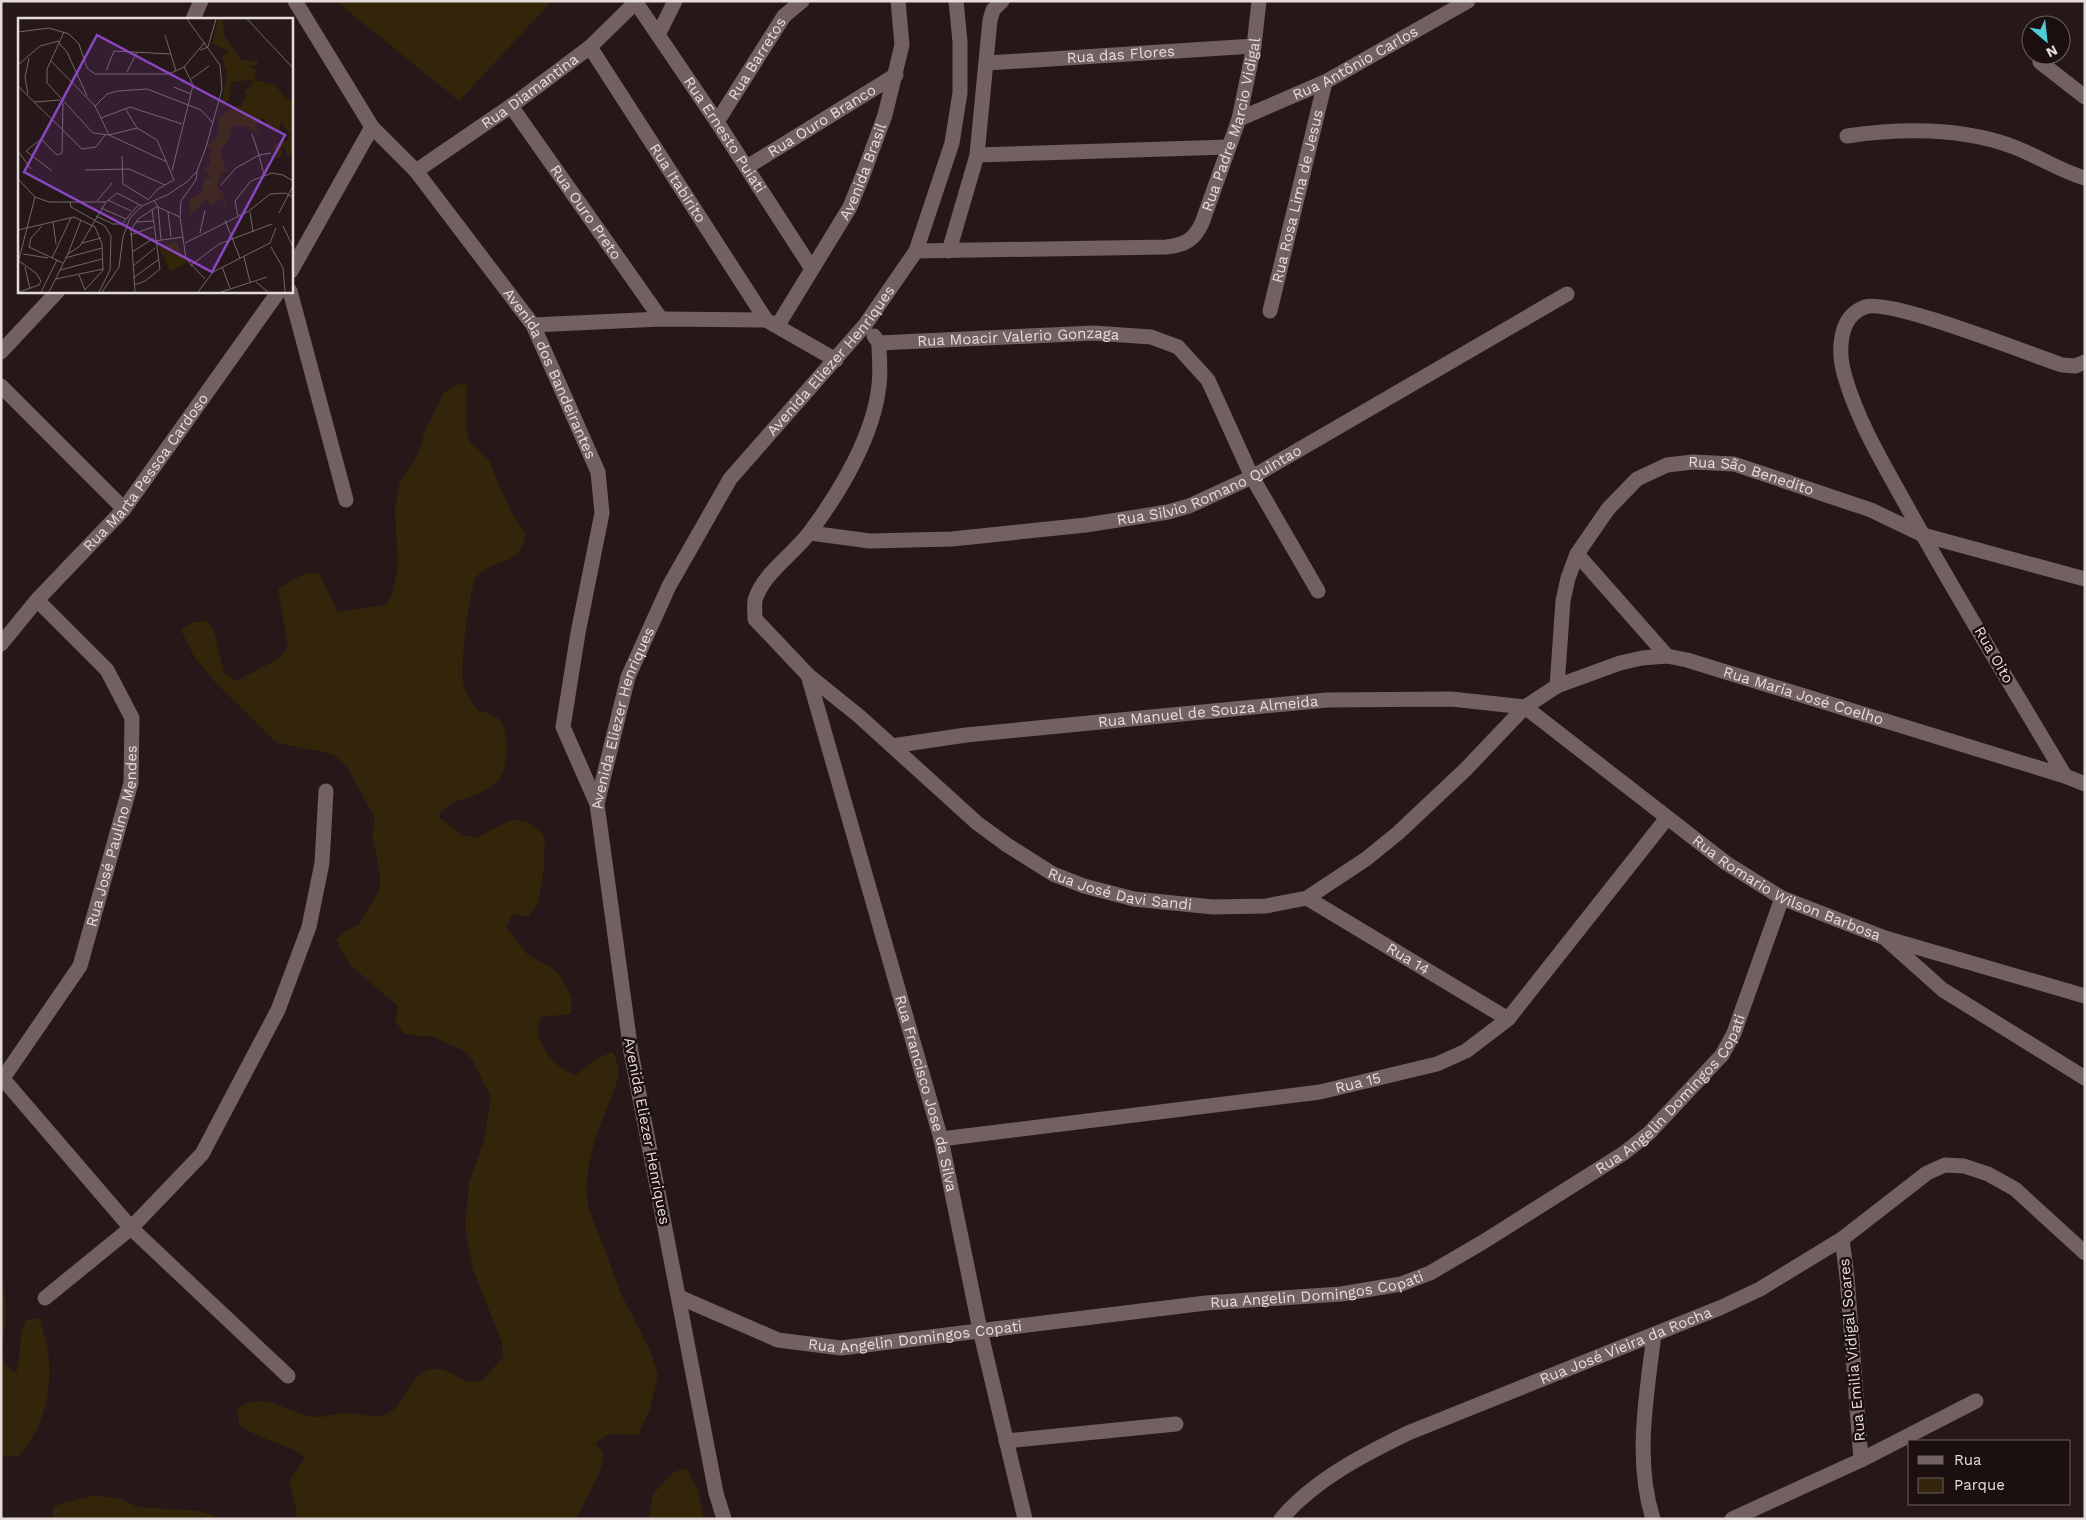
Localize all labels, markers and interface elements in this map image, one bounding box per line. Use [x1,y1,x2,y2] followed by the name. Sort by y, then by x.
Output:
[724,14,790,103] street label: Rua Barretos
[2021,15,2071,65] north arrow
[18,18,292,292] inset map
[1290,22,1421,104] street label: Rua Antônio Carlos
[1198,36,1264,214] street label: Rua Padre Marcio Vidigal
[1066,42,1176,67] street label: Rua das Flores
[2044,42,2060,61] text: N
[478,50,582,133] street label: Rua Diamantina
[680,73,769,196] street label: Rua Ernesto Puiati
[764,81,879,161] street label: Rua Ouro Branco
[1268,108,1327,285] street label: Rua Rosa Lima de Jesus
[835,120,890,223] street label: Avenida Brasil
[646,140,710,226] street label: Rua Itabirito
[546,161,625,263] street label: Rua Ouro Preto
[763,282,899,439] street label: Avenida Eliezer Henriques
[499,285,600,462] street label: Avenida dos Bandeirantes
[917,324,1120,350] street label: Rua Moacir Valerio Gonzaga
[79,390,212,555] street label: Rua Marta Pessoa Cardoso
[1116,441,1305,529] street label: Rua Silvio Romano Quintao
[1688,453,1816,499] street label: Rua São Benedito
[1971,623,2017,687] street label: Rua Oito
[588,624,658,811] street label: Avenida Eliezer Henriques
[1721,663,1886,729] street label: Rua Maria José Coelho
[1097,692,1319,731] street label: Rua Manuel de Souza Almeida
[82,745,141,929] street label: Rua José Paulino Mendes
[1689,831,1884,945] street label: Rua Romario Wilson Barbosa
[1045,864,1193,914] street label: Rua José Davi Sandi
[1383,939,1433,979] street label: Rua 14
[891,993,961,1194] street label: Rua Francisco Jose da Silva
[1592,1012,1749,1178] street label: Rua Angelin Domingos Copati
[620,1036,674,1226] street label: Avenida Eliezer Henriques
[1333,1069,1383,1097] street label: Rua 15
[1835,1258,1869,1442] street label: Rua Emilia Vidigal Soares
[1210,1267,1426,1312] street label: Rua Angelin Domingos Copati
[1537,1303,1715,1388] street label: Rua José Vieira da Rocha
[807,1317,1023,1357] street label: Rua Angelin Domingos Copati
[1908,1440,2071,1505] legend
[1954,1451,1982,1469] text: Rua
[1954,1476,2005,1494] text: Parque

